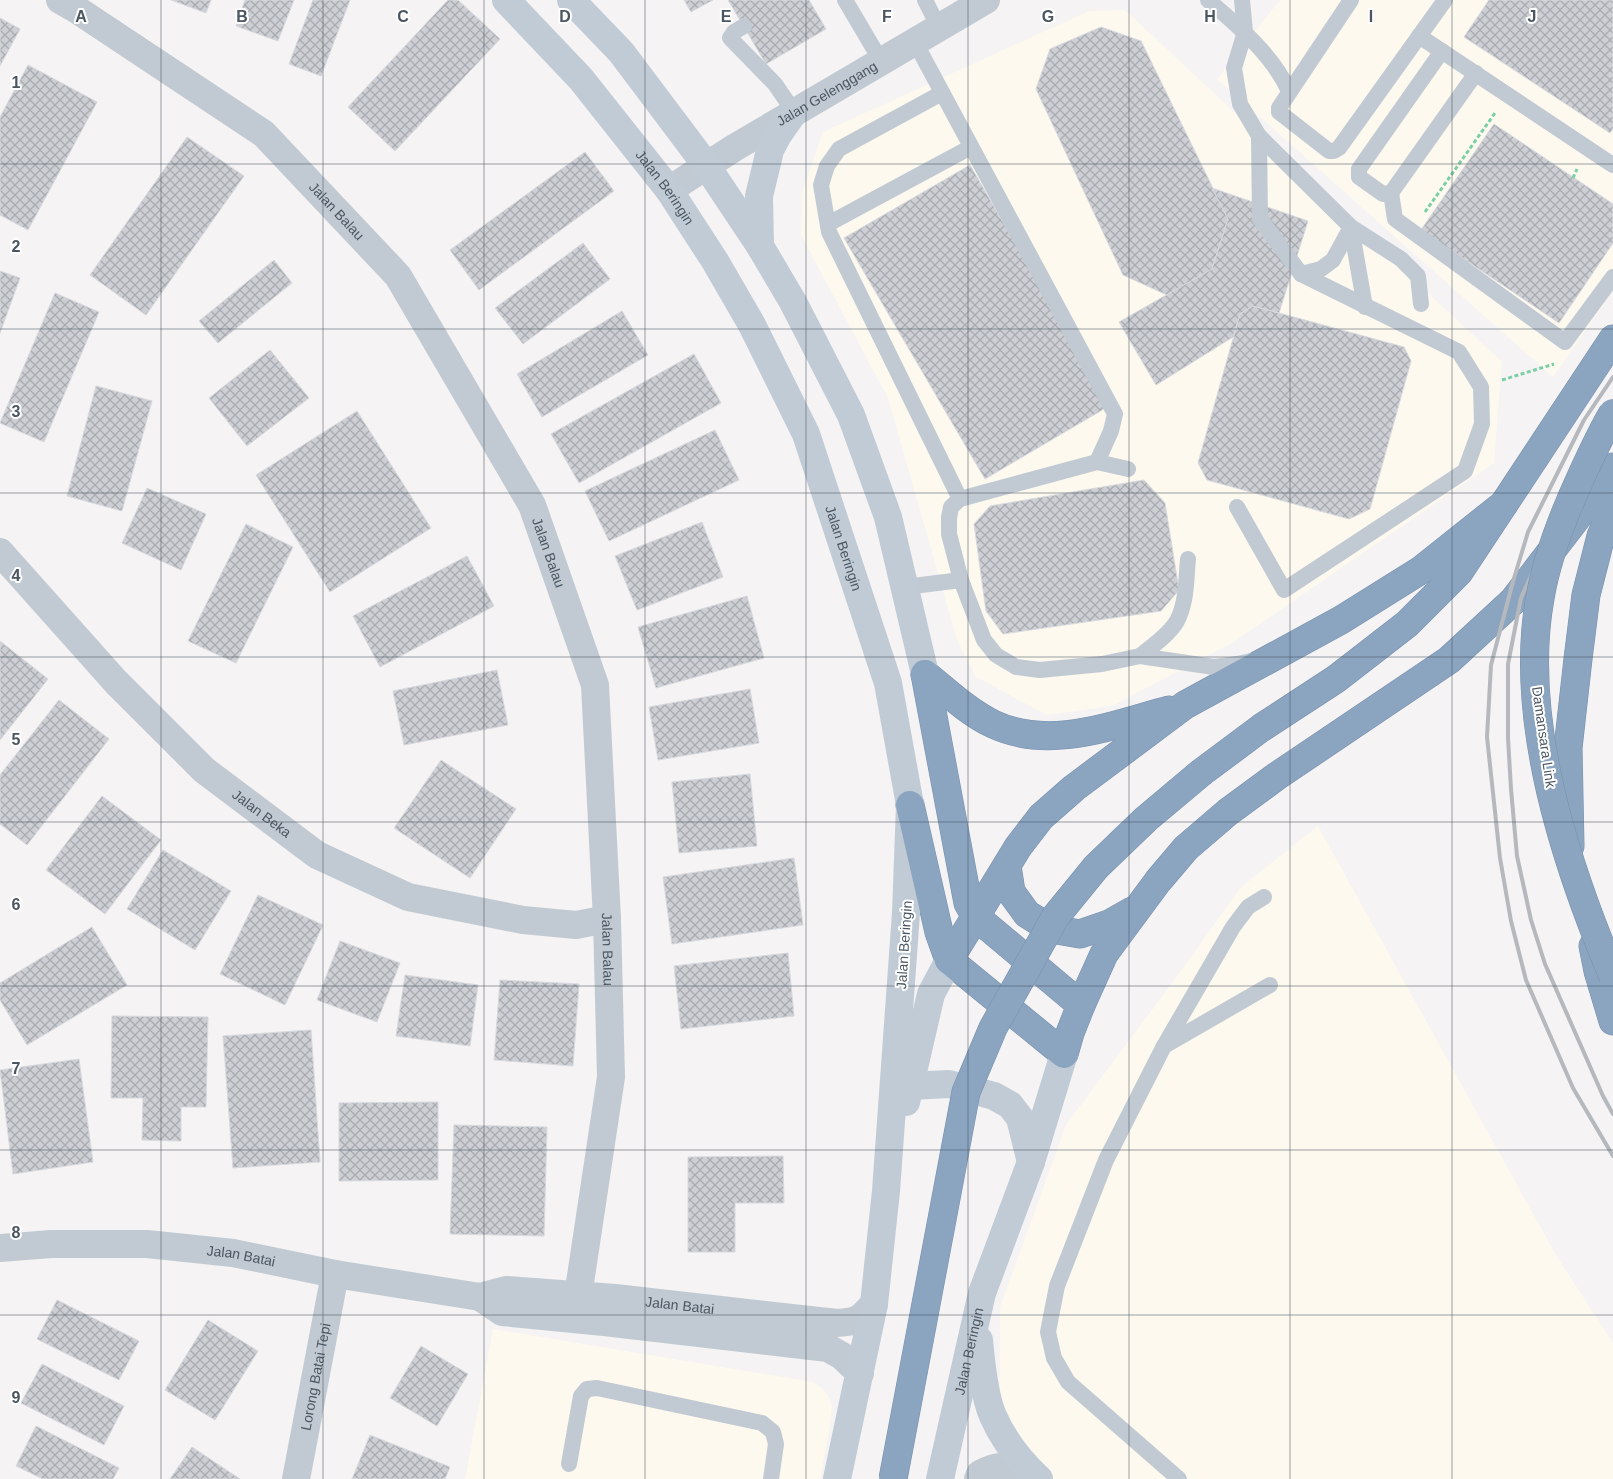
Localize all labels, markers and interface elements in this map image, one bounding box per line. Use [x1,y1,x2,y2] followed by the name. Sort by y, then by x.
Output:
[75,8,87,25] text: A
[236,8,248,25] text: B
[397,8,409,25] text: C
[559,8,571,25] text: D
[721,8,732,25] text: E
[882,8,892,25] text: F
[1042,8,1054,25] text: G
[1204,8,1216,25] text: H
[1369,8,1373,25] text: I
[1528,8,1536,25] text: J
[774,58,880,129] street label: Jalan Gelenggang
[12,74,21,91] text: 1
[632,147,697,228] street label: Jalan Beringin
[306,179,368,243] street label: Jalan Balau
[12,238,21,255] text: 2
[12,403,21,420] text: 3
[822,504,865,593] street label: Jalan Beringin
[529,515,568,590] street label: Jalan Balau
[12,567,21,584] text: 4
[1529,685,1559,790] street label: Damansara Link
[12,731,21,748] text: 5
[229,786,294,841] street label: Jalan Beka
[12,896,21,913] text: 6
[893,900,915,990] street label: Jalan Beringin
[599,912,617,986] street label: Jalan Balau
[12,1060,21,1077] text: 7
[12,1224,21,1241] text: 8
[206,1242,277,1270] street label: Jalan Batai
[644,1293,715,1317] street label: Jalan Batai
[951,1306,986,1396] street label: Jalan Beringin
[297,1322,333,1432] street label: Lorong Batai Tepi
[12,1389,21,1406] text: 9

